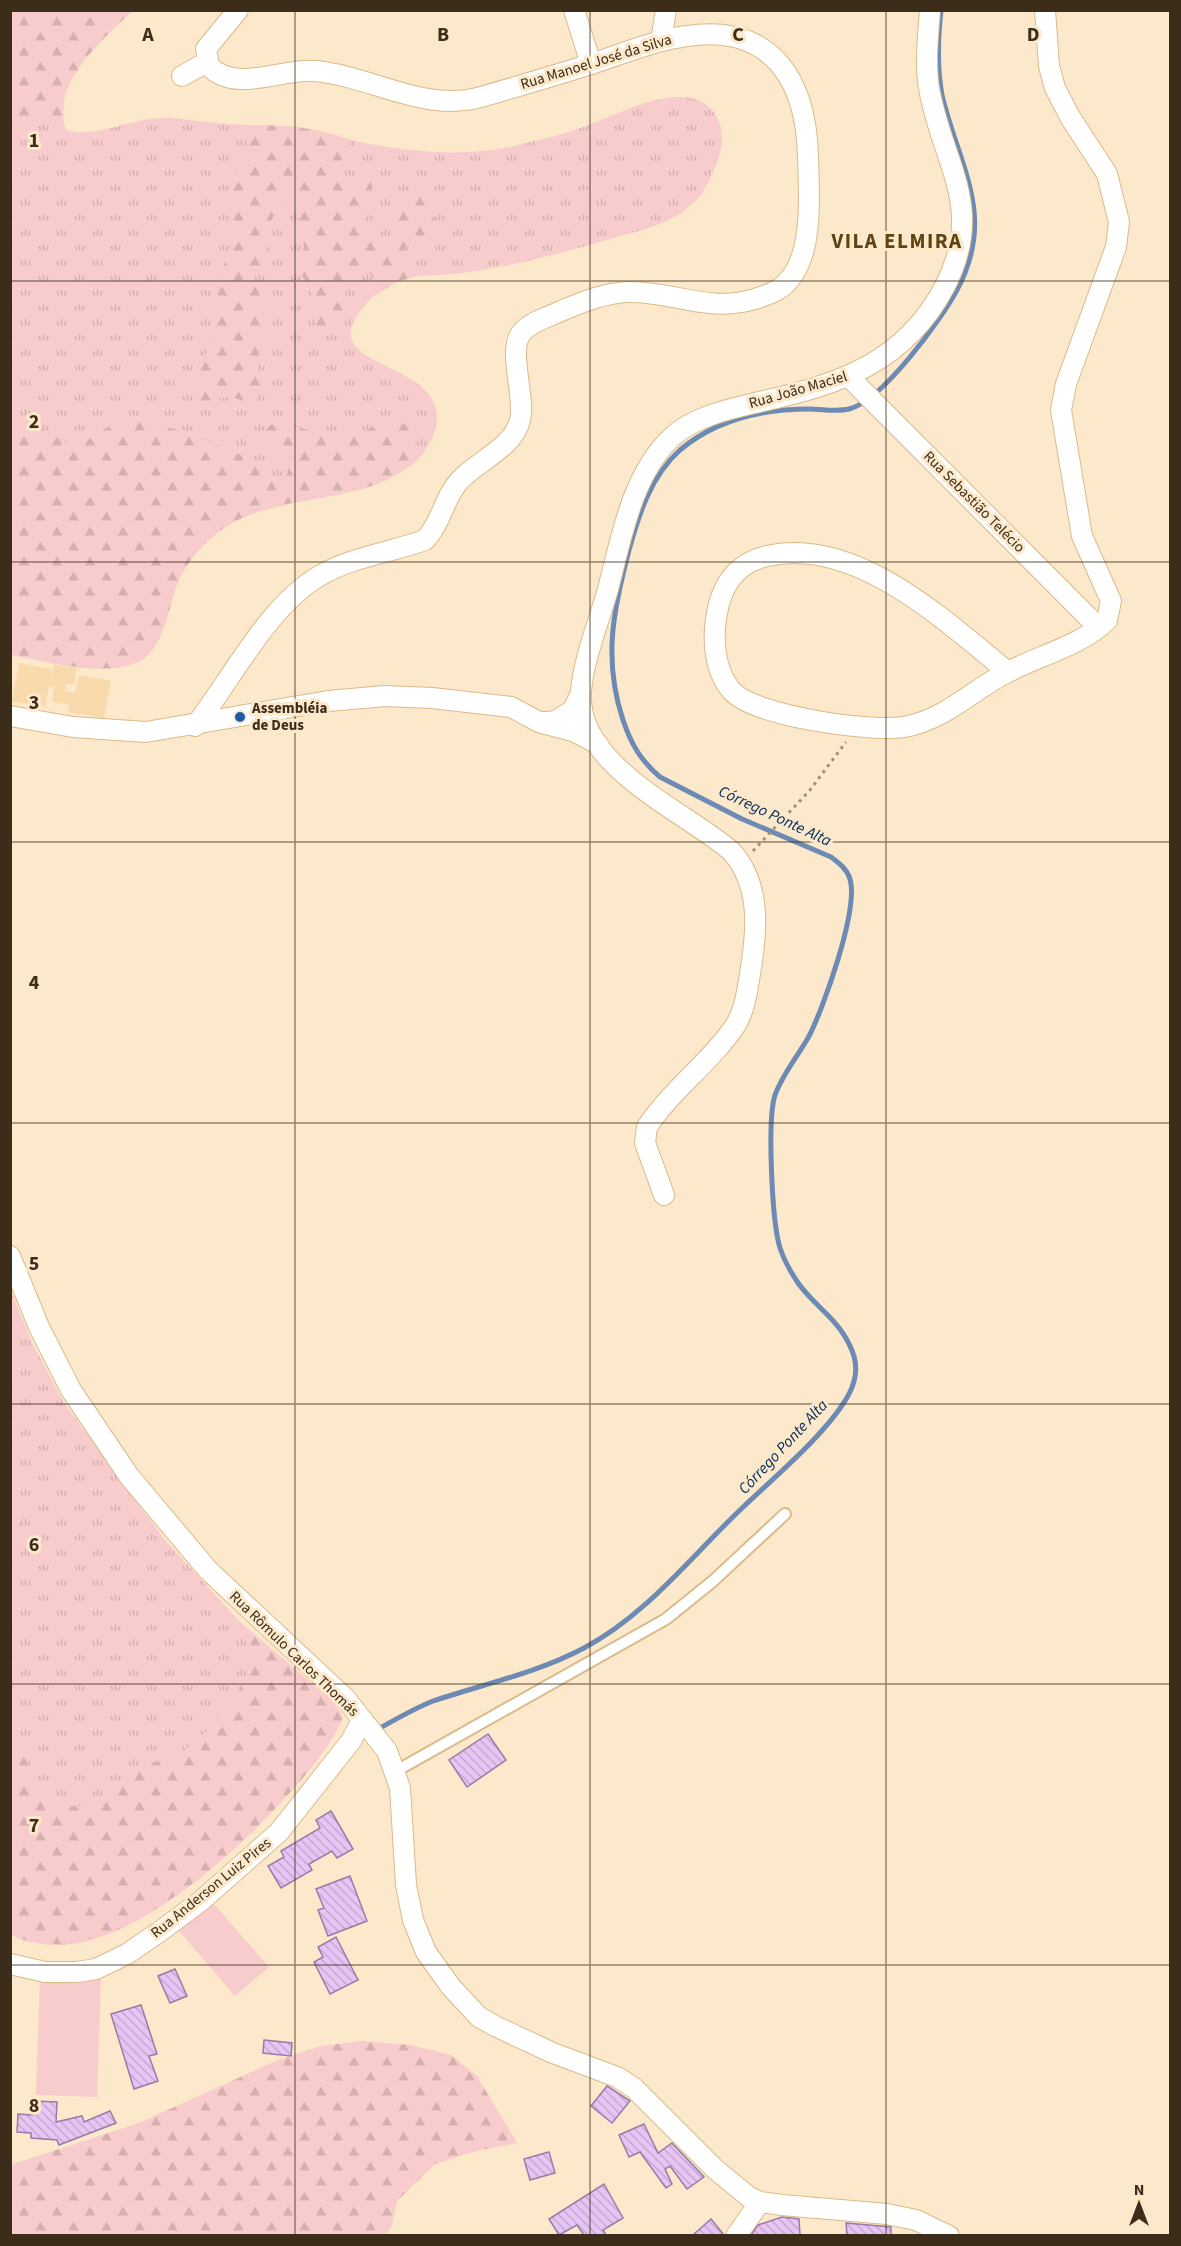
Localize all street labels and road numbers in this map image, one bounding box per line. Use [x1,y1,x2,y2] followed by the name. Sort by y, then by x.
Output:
[518,29,674,95] street label: Rua Manoel José da Silva
[746,366,850,414] street label: Rua João Maciel
[918,446,1030,558] street label: Rua Sebastião Telécio
[225,1587,363,1721] street label: Rua Rômulo Carlos Thomás
[146,1833,276,1943] street label: Rua Anderson Luiz Pires

